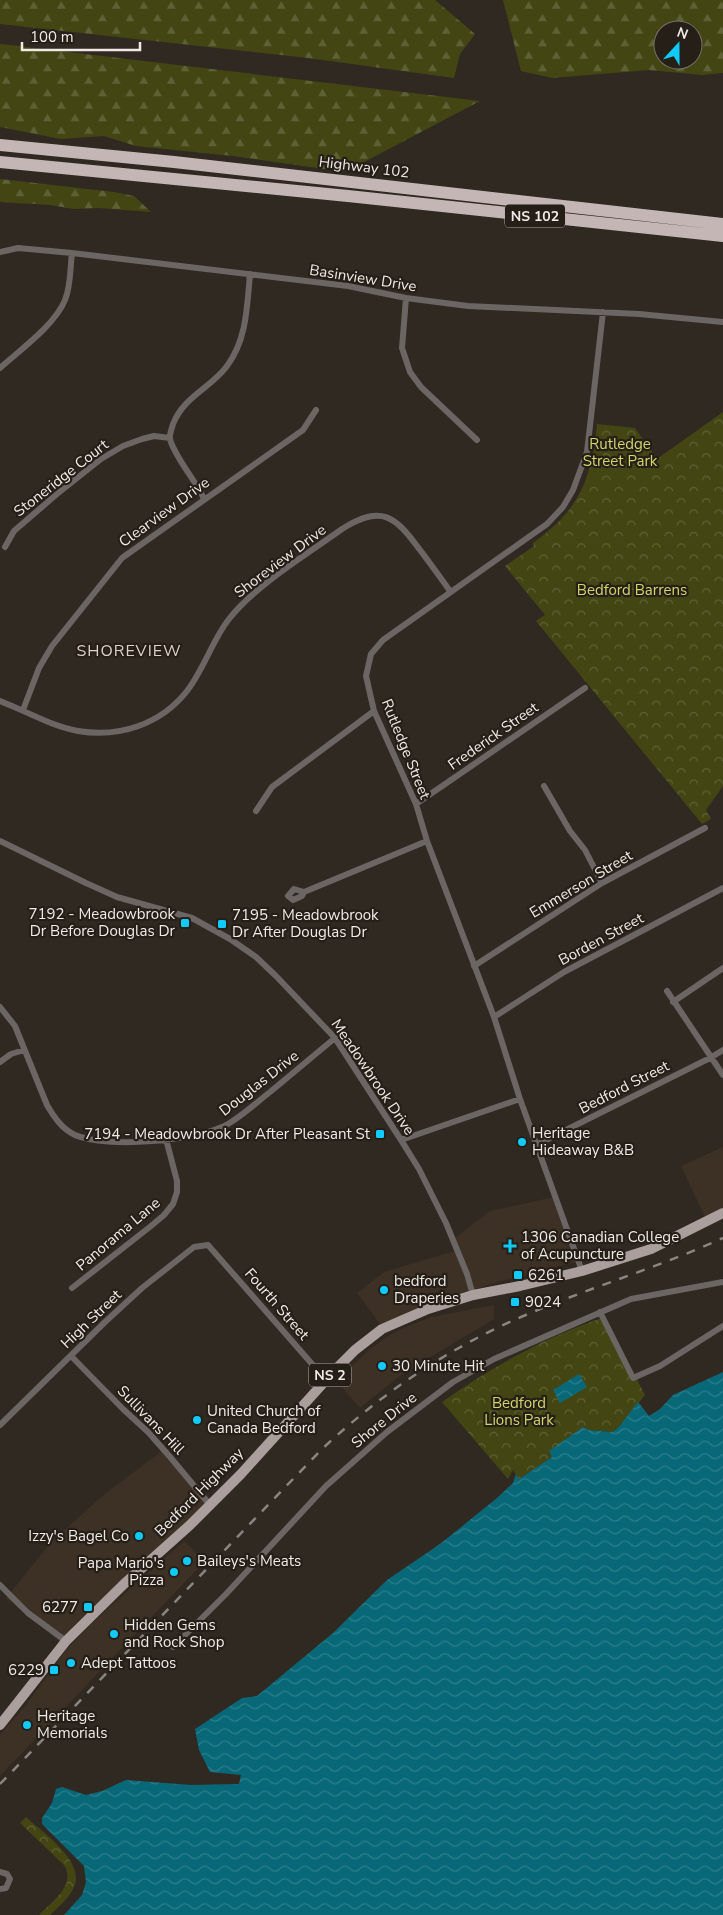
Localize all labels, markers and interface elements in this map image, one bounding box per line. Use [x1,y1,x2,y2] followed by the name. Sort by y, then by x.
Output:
[22,20,140,52] scale bar
[653,20,703,70] north arrow
[674,23,691,44] text: N
[30,27,74,47] text: 100 m
[318,152,410,182] street label: Highway 102
[505,205,565,228] road number: NS 102
[308,260,418,296] street label: Basinview Drive
[10,434,113,521] street label: Stoneridge Court
[583,434,658,471] park label: Rutledge Street Park
[115,472,213,552] street label: Clearview Drive
[230,520,330,602] street label: Shoreview Drive
[577,580,687,600] park label: Bedford Barrens
[76,640,182,662] district label: SHOREVIEW
[377,696,435,803] street label: Rutledge Street
[444,697,543,775] street label: Frederick Street
[526,845,637,923] street label: Emmerson Street
[28,904,176,941] place label: 7192 - Meadowbrook Dr Before Douglas Dr
[232,905,379,942] place label: 7195 - Meadowbrook Dr After Douglas Dr
[555,908,648,970] street label: Borden Street
[179,917,191,929] marker: 7192 - Meadowbrook Dr Before Douglas Dr
[216,918,228,930] marker: 7195 - Meadowbrook Dr After Douglas Dr
[327,1015,419,1139] street label: Meadowbrook Drive
[215,1046,303,1120] street label: Douglas Drive
[575,1055,673,1118] street label: Bedford Street
[532,1123,634,1160] place label: Heritage Hideaway B&B
[84,1124,371,1144] place label: 7194 - Meadowbrook Dr After Pleasant St
[374,1128,386,1140] marker: 7194 - Meadowbrook Dr After Pleasant St
[516,1136,528,1148] marker: Heritage Hideaway B&B
[72,1193,164,1275] street label: Panorama Lane
[521,1227,679,1264] place label: 1306 Canadian College of Acupuncture
[503,1239,517,1253] marker: 1306 Canadian College of Acupuncture
[240,1264,314,1345] street label: Fourth Street
[528,1265,564,1285] place label: 6261
[512,1269,524,1281] marker: 6261
[394,1271,459,1308] place label: bedford Draperies
[378,1284,390,1296] marker: bedford Draperies
[56,1285,126,1353] street label: High Street
[525,1292,561,1312] place label: 9024
[509,1296,521,1308] marker: 9024
[392,1356,485,1376] place label: 30 Minute Hit
[376,1360,388,1372] marker: 30 Minute Hit
[309,1364,351,1386] road number: NS 2
[113,1381,189,1459] street label: Sullivans Hill
[347,1387,421,1453] street label: Shore Drive
[484,1393,554,1430] park label: Bedford Lions Park
[207,1401,322,1438] place label: United Church of Canada Bedford
[191,1414,203,1426] marker: United Church of Canada Bedford
[150,1443,248,1541] street label: Bedford Highway
[28,1526,129,1546] place label: Izzy's Bagel Co
[133,1530,145,1542] marker: Izzy's Bagel Co
[197,1551,301,1571] place label: Baileys's Meats
[78,1553,164,1590] place label: Papa Mario's Pizza
[181,1555,193,1567] marker: Baileys's Meats
[168,1566,180,1578] marker: Papa Mario's Pizza
[42,1597,78,1617] place label: 6277
[82,1601,94,1613] marker: 6277
[124,1615,225,1652] place label: Hidden Gems and Rock Shop
[108,1628,120,1640] marker: Hidden Gems and Rock Shop
[81,1653,176,1673] place label: Adept Tattoos
[65,1657,77,1669] marker: Adept Tattoos
[8,1660,44,1680] place label: 6229
[48,1664,60,1676] marker: 6229
[37,1706,107,1743] place label: Heritage Memorials
[21,1719,33,1731] marker: Heritage Memorials

